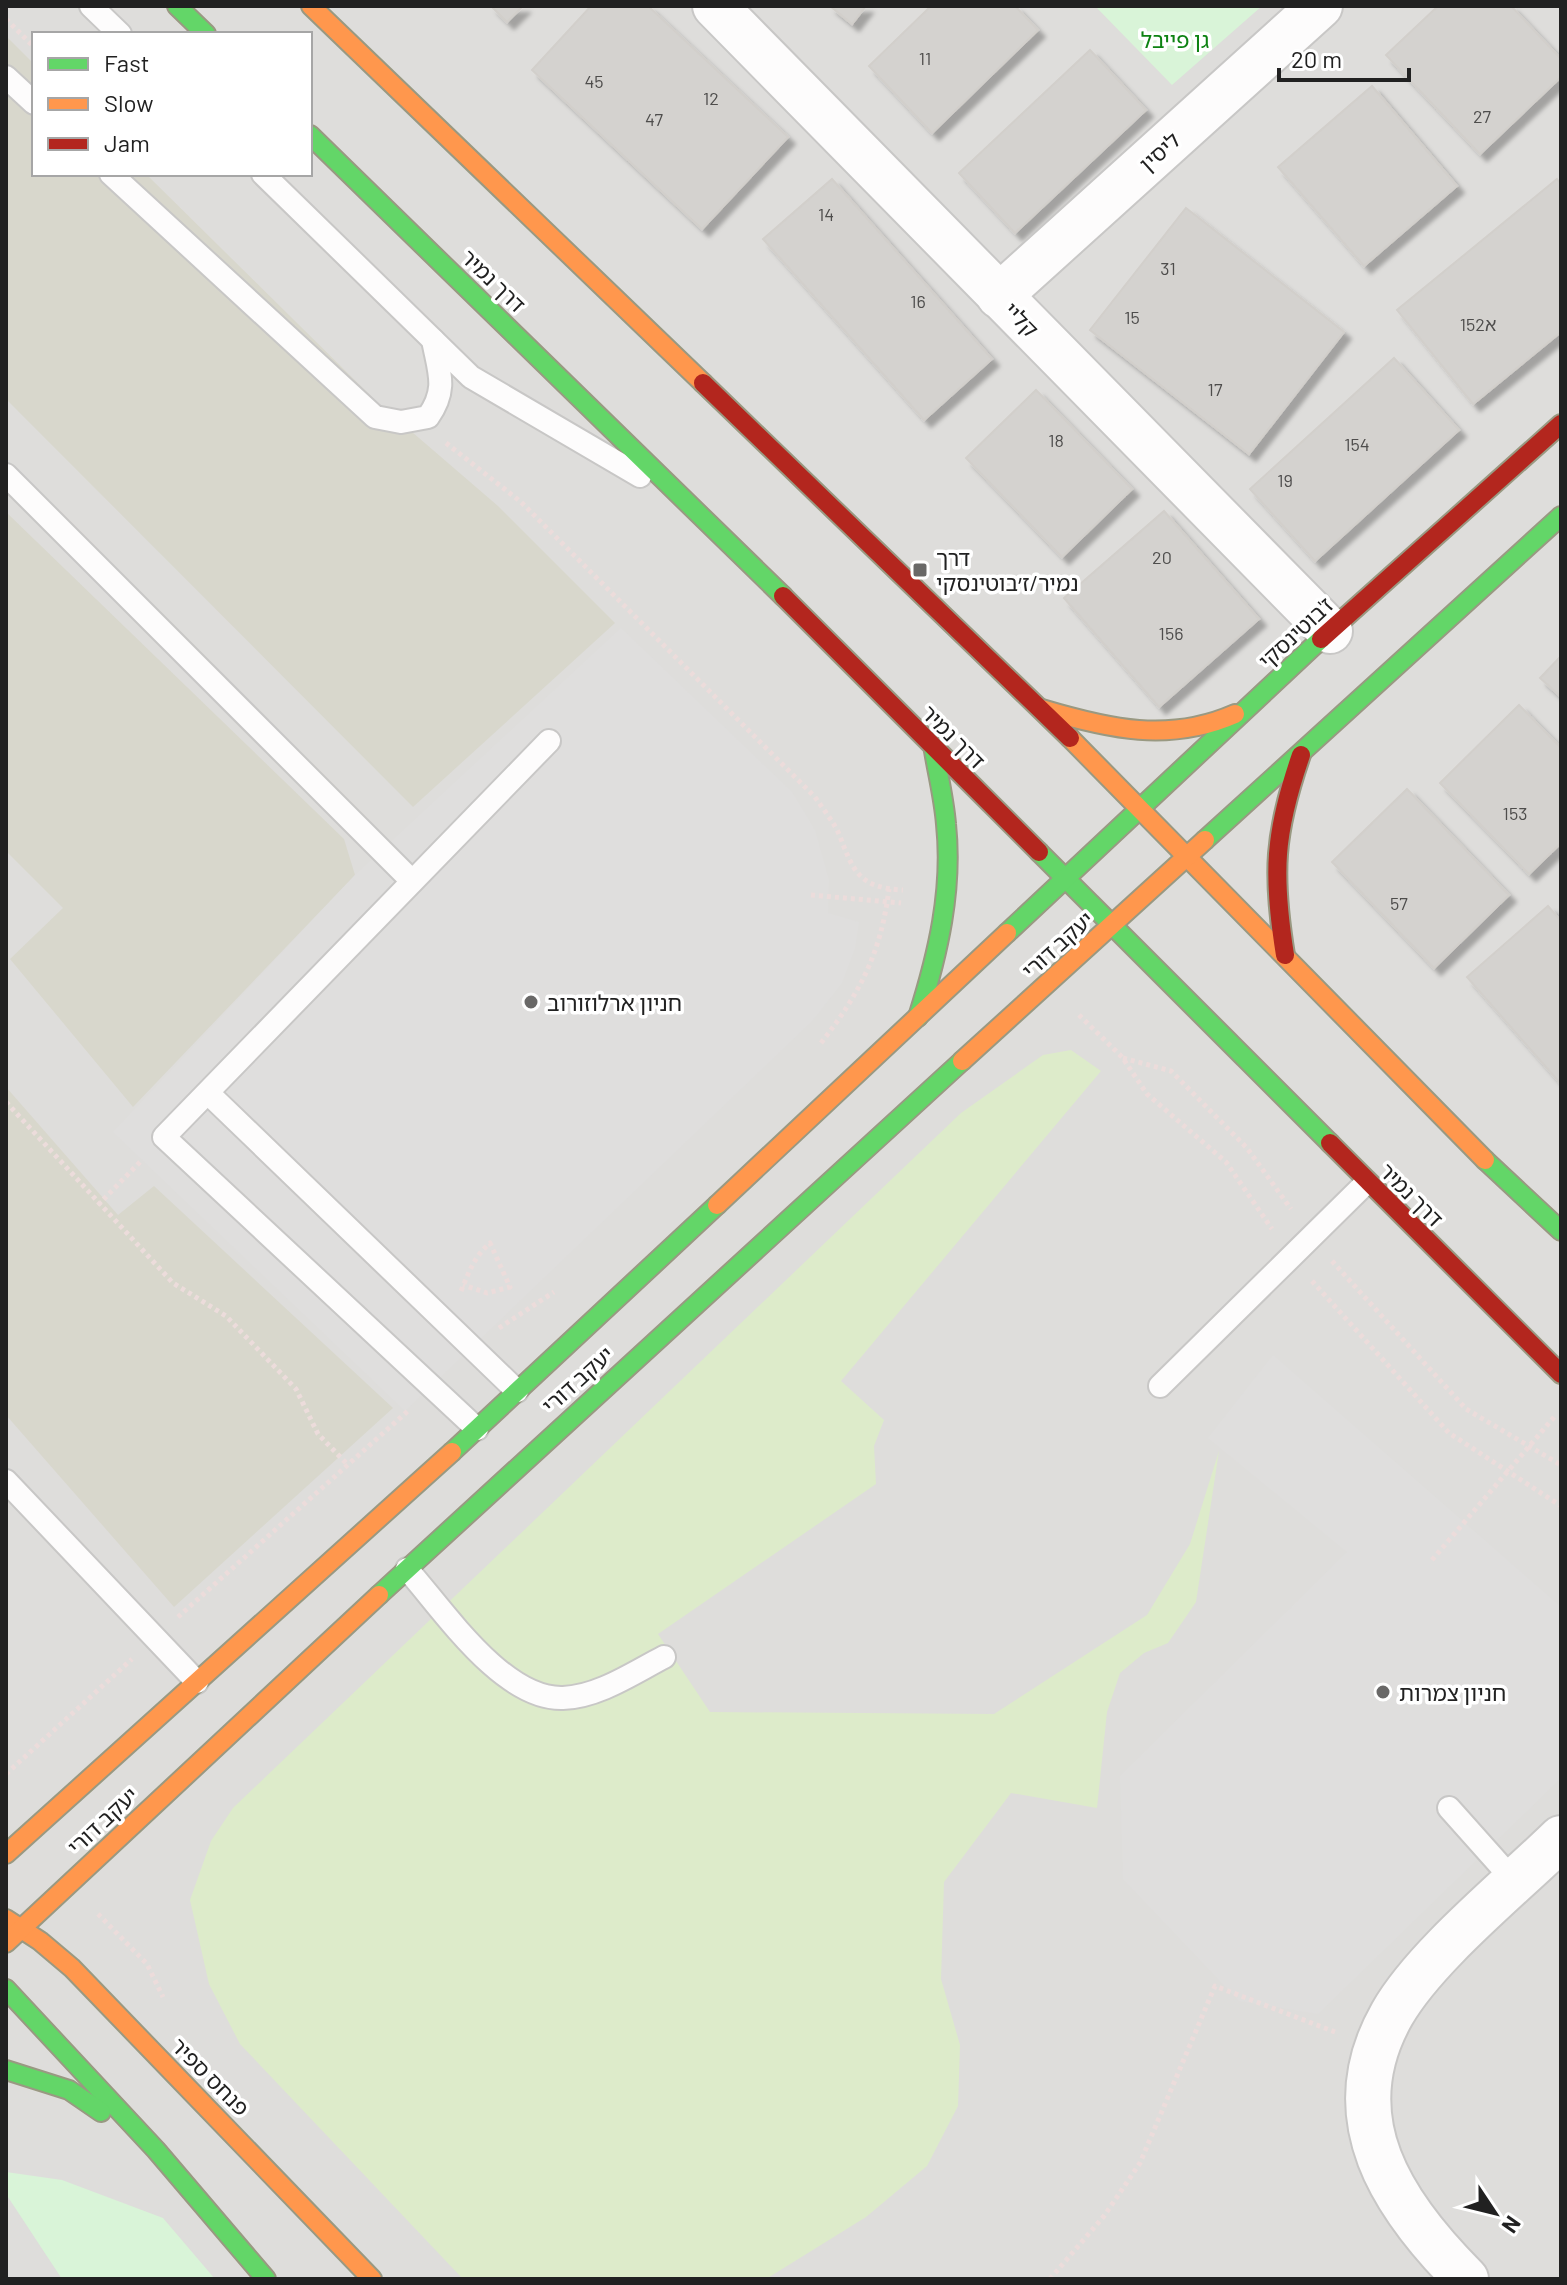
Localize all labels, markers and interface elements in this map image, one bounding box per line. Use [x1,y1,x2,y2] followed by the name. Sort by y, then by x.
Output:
[1141,26,1209,52] park label: גן פייבל
[32,32,312,176] legend
[1279,32,1409,82] scale bar
[1291,44,1342,73] text: 20 m
[919,47,931,69] house number: 11
[104,48,149,77] text: Fast
[584,70,604,92] house number: 45
[703,87,719,109] house number: 12
[104,88,153,117] text: Slow
[1473,105,1492,127] house number: 27
[645,108,663,130] house number: 47
[1133,126,1185,176] street label: ליסין
[104,128,150,157] text: Jam
[818,203,834,225] house number: 14
[457,243,532,317] street label: דרך נמיר
[1160,257,1176,279] house number: 31
[910,290,926,312] house number: 16
[999,296,1045,342] street label: קליי
[1124,306,1140,328] house number: 15
[1460,313,1496,335] house number: 152א
[1208,378,1223,400] house number: 17
[1048,429,1064,451] house number: 18
[1344,433,1370,455] house number: 154
[1277,469,1293,491] house number: 19
[936,544,1079,595] place label: דרך נמיר/ז׳בוטינסקי
[1152,546,1172,568] house number: 20
[911,561,929,579] marker: דרך נמיר/ז׳בוטינסקי
[1252,591,1338,673] street label: ז'בוטינסקי
[1159,622,1183,644] house number: 156
[917,699,991,773] street label: דרך נמיר
[1503,802,1527,824] house number: 153
[1390,892,1408,914] house number: 57
[1016,905,1098,983] street label: יעקב דורי
[547,989,682,1015] place label: חניון ארלוזורוב
[522,993,540,1011] marker: חניון ארלוזורוב
[1375,1157,1449,1231] street label: דרך נמיר
[536,1340,618,1418] street label: יעקב דורי
[1399,1679,1506,1705] place label: חניון צמרות
[1374,1683,1392,1701] marker: חניון צמרות
[61,1781,143,1859] street label: יעקב דורי
[167,2032,255,2120] street label: פנחס ספיר
[1455,2173,1535,2253] north arrow
[1497,2212,1527,2238] text: N

